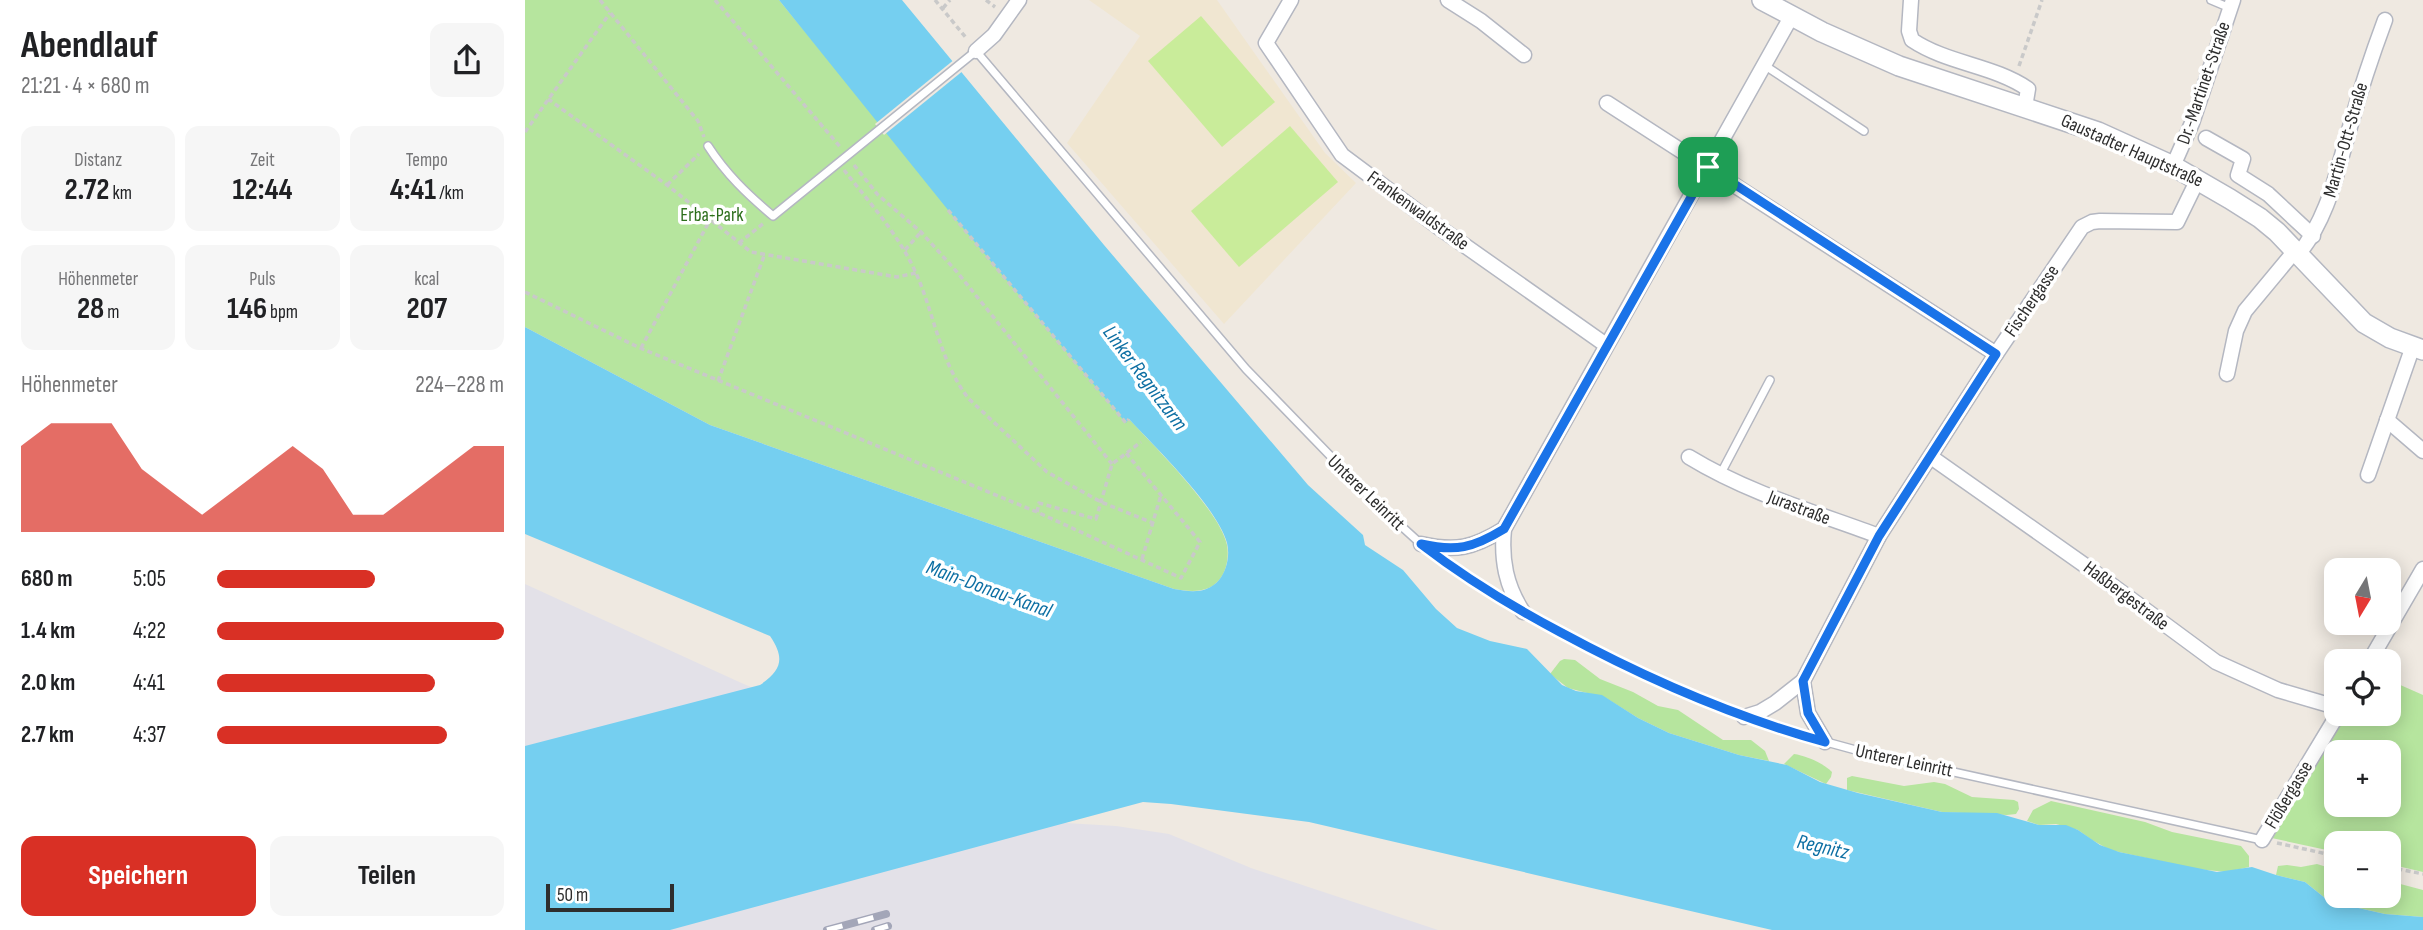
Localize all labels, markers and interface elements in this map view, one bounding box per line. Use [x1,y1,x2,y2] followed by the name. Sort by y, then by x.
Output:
[2172,19,2236,147] street label: Dr.-Martinet-Straße
[21,23,157,68] text: Abendlauf
[430,23,504,97] button: share
[21,72,149,100] text: 21:21 · 4 × 680 m
[2319,80,2373,200] street label: Martin-Ott-Straße
[2057,109,2207,193] street label: Gaustadter Hauptstraße
[1678,137,1738,197] pin
[1689,148,1727,186] icon: arrive
[74,149,122,172] text: Distanz
[250,149,275,172] text: Zeit
[406,149,448,172] text: Tempo
[1363,166,1473,256] street label: Frankenwaldstraße
[64,172,109,208] text: 2.72
[233,172,292,208] text: 12:44
[390,172,436,208] text: 4:41
[109,182,132,205] text: km
[436,182,464,205] text: /km
[680,204,744,227] park label: Erba-Park
[2000,261,2064,341] street label: Fischergasse
[58,268,138,291] text: Höhenmeter
[249,268,276,291] text: Puls
[414,268,439,291] text: kcal
[77,291,104,327] text: 28
[227,291,267,327] text: 146
[407,291,447,327] text: 207
[104,301,119,324] text: m
[267,301,298,324] text: bpm
[1097,321,1193,435] water label: Linker Regnitzarm
[21,371,118,399] text: Höhenmeter
[415,371,504,399] text: 224–228 m
[1322,450,1410,536] street label: Unterer Leinritt
[1764,485,1833,530] street label: Jurastraße
[923,555,1056,624] water label: Main-Donau-Kanal
[2079,556,2173,636] street label: Haßbergestraße
[2324,558,2401,635] north arrow
[2324,558,2401,908] map controls
[21,565,72,593] text: 680 m
[133,565,166,593] text: 5:05
[21,617,75,645] text: 1.4 km
[133,617,166,645] text: 4:22
[2324,649,2401,726] button: locate
[21,669,75,697] text: 2.0 km
[133,669,165,697] text: 4:41
[21,721,74,749] text: 2.7 km
[133,721,166,749] text: 4:37
[1853,739,1955,783] street label: Unterer Leinritt
[2324,740,2401,817] button: +
[2260,757,2318,833] street label: Flößergasse
[1795,829,1852,865] water label: Regnitz
[2324,831,2401,908] button: −
[21,836,256,916] button: Speichern
[270,836,504,916] button: Teilen
[546,881,674,913] scale bar
[557,884,588,907] text: 50 m

